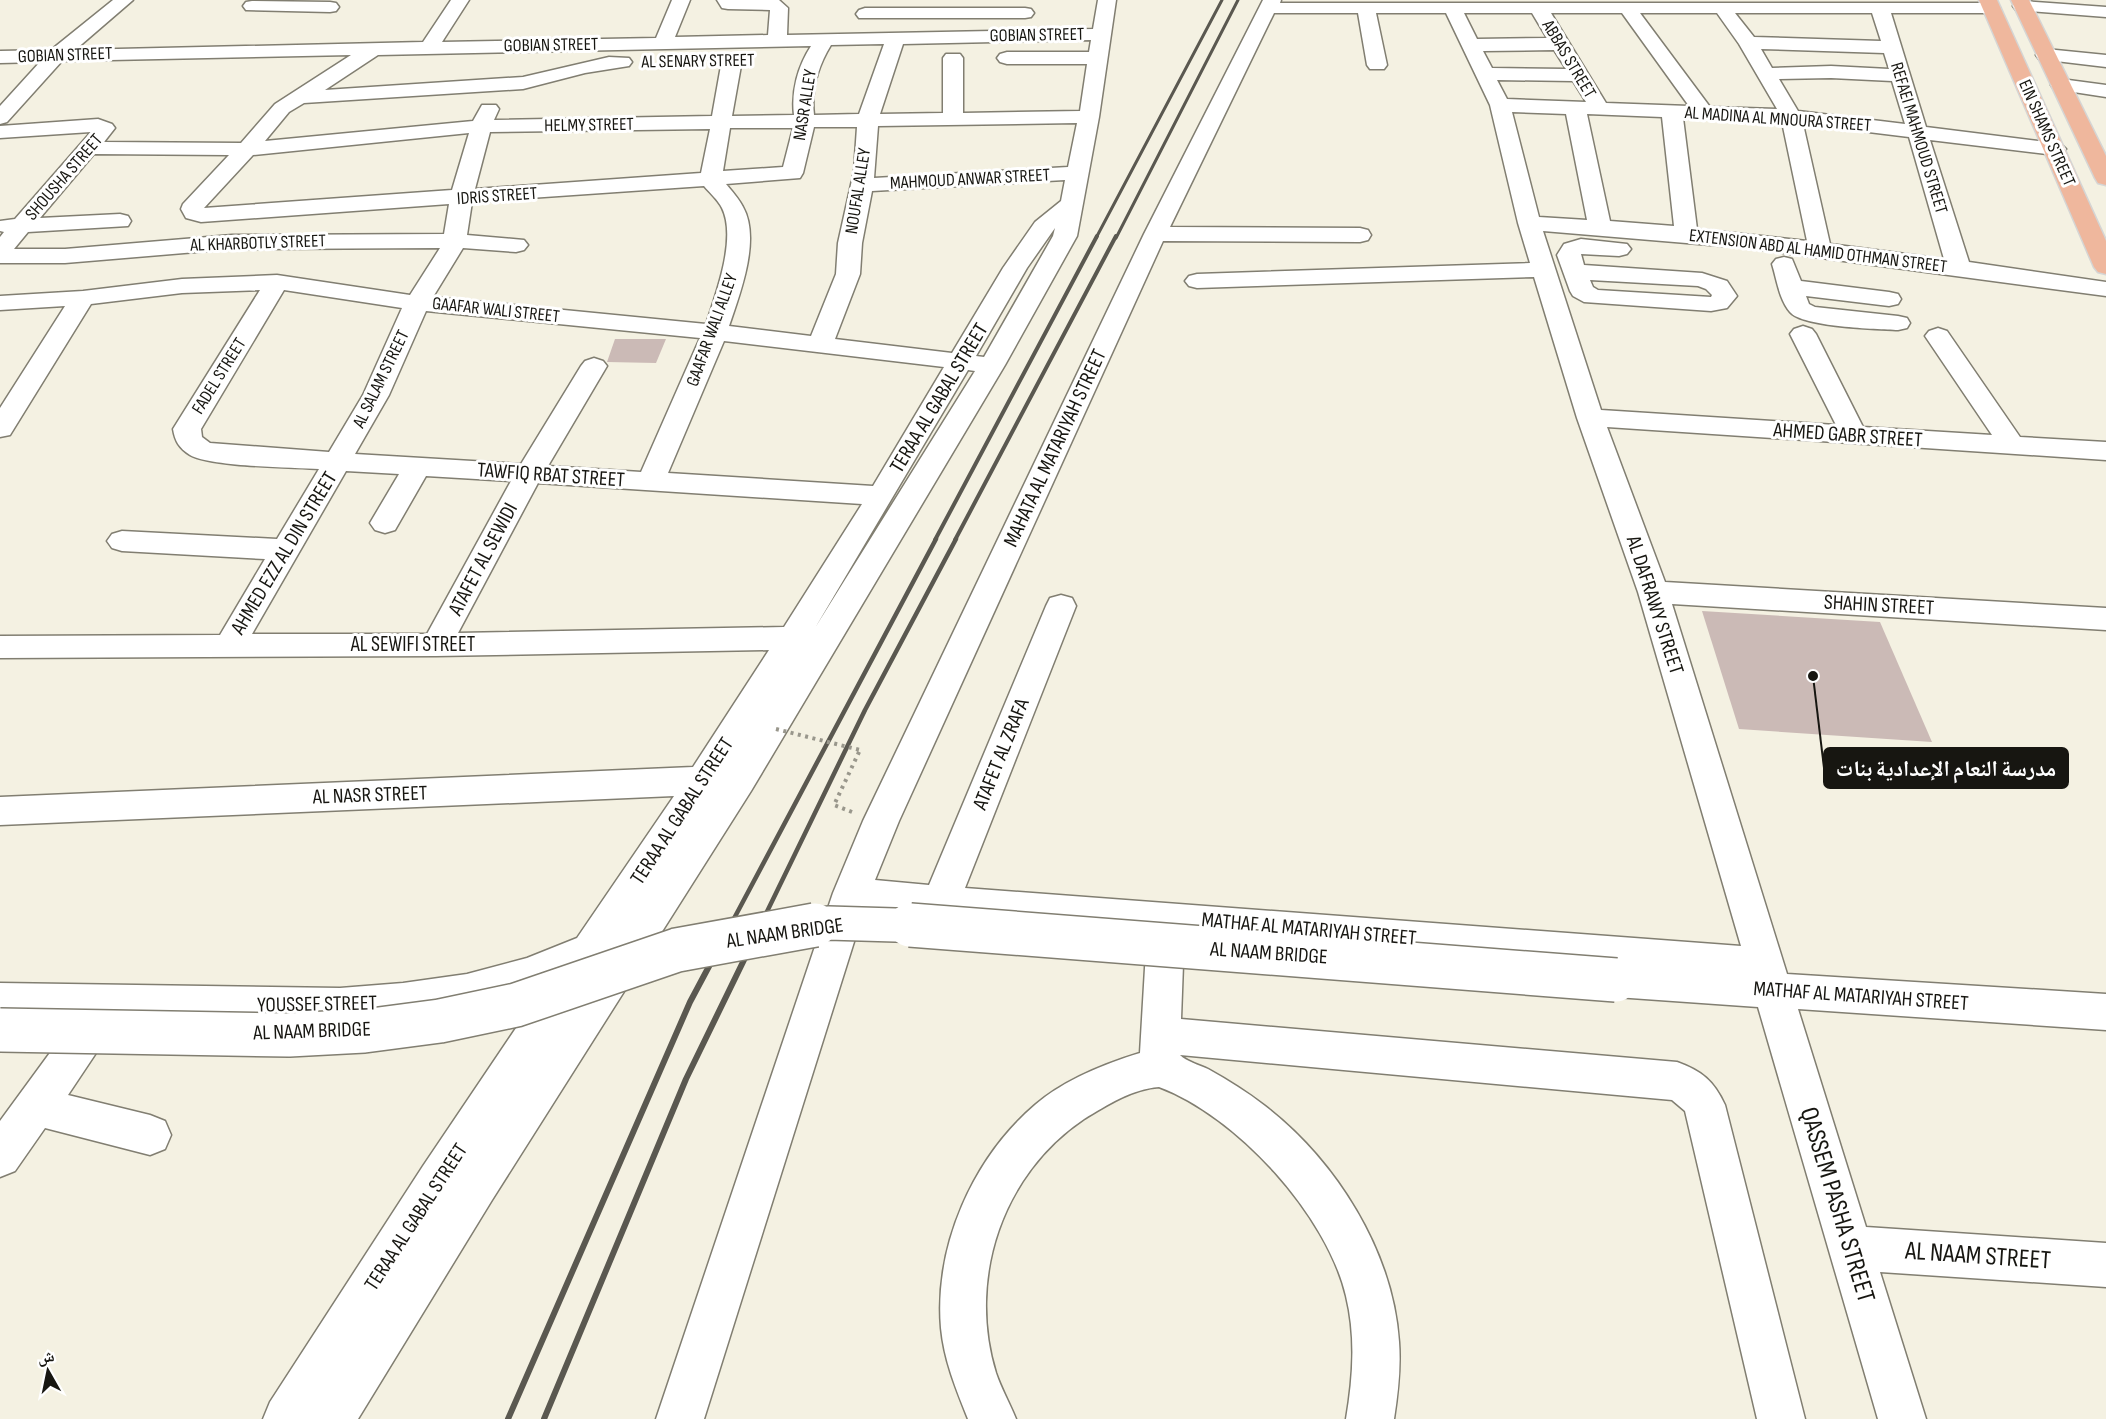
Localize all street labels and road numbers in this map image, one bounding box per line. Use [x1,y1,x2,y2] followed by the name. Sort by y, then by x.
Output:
[1537,15,1600,102] street label: ABBAS STREET
[990,24,1084,46] street label: GOBIAN STREET
[504,34,598,56] street label: GOBIAN STREET
[17,43,113,67] street label: GOBIAN STREET
[640,50,755,73] street label: AL SENARY STREET
[1886,60,1952,216] street label: REFAEI MAHMOUD STREET
[789,67,821,142] street label: NASR ALLEY
[2014,77,2080,189] street label: EIN SHAMS STREET
[1683,102,1872,136] street label: AL MADINA AL MNOURA STREET
[544,114,634,136] street label: HELMY STREET
[21,130,107,224] street label: SHOUSHA STREET
[841,146,875,236] street label: NOUFAL ALLEY
[889,164,1051,194] street label: MAHMOUD ANWAR STREET
[456,183,538,209] street label: IDRIS STREET
[1688,225,1948,277] street label: EXTENSION ABD AL HAMID OTHMAN STREET
[189,230,326,256] street label: AL KHARBOTLY STREET
[682,270,742,389] street label: GAAFAR WALI ALLEY
[431,293,561,327] street label: GAAFAR WALI STREET
[884,318,994,477] street label: TERAA AL GABAL STREET
[348,327,414,432] street label: AL SALAM STREET
[187,334,251,418] street label: FADEL STREET
[998,345,1112,551] street label: MAHATA AL MATARIYAH STREET
[1772,417,1924,453] street label: AHMED GABR STREET
[476,457,626,493] street label: TAWFIQ RBAT STREET
[225,467,343,640] street label: AHMED EZZ AL DIN STREET
[442,498,523,620] street label: ATAFET AL SEWIDI
[1621,532,1689,678] street label: AL DAFRAWY STREET
[1823,590,1935,620] street label: SHAHIN STREET
[350,632,476,657] street label: AL SEWIFI STREET
[967,694,1035,814] street label: ATAFET AL ZRAFA
[625,732,739,889] street label: TERAA AL GABAL STREET
[311,780,428,810] street label: AL NASR STREET
[1201,907,1418,951] street label: MATHAF AL MATARIYAH STREET
[724,912,845,954] street label: AL NAAM BRIDGE
[1208,936,1329,970] street label: AL NAAM BRIDGE
[1753,976,1970,1016] street label: MATHAF AL MATARIYAH STREET
[257,990,378,1018] street label: YOUSSEF STREET
[252,1016,371,1046] street label: AL NAAM BRIDGE
[1793,1104,1881,1306] street label: QASSEM PASHA STREET
[359,1138,473,1295] street label: TERAA AL GABAL STREET
[1903,1235,2052,1277] street label: AL NAAM STREET

